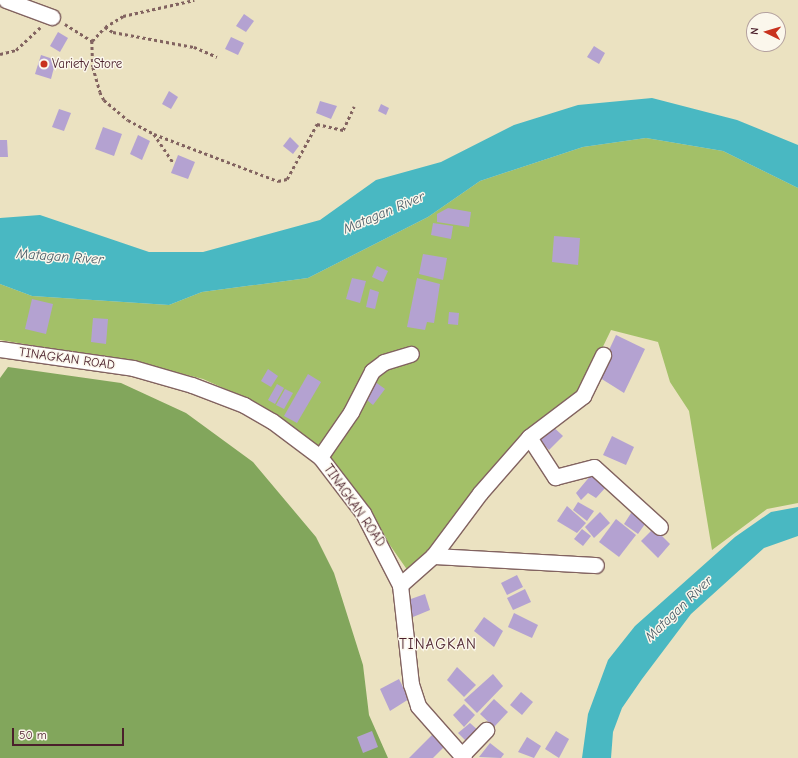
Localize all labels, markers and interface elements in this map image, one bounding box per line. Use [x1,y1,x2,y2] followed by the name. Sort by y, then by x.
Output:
[746,12,786,52] north arrow
[748,27,761,35] text: N
[52,56,122,72] place label: Variety Store
[39,59,49,69] marker: Variety Store
[341,188,427,238] water label: Matagan River
[16,246,104,268] water label: Matagan River
[18,345,116,373] street label: TINAGKAN ROAD
[320,462,388,550] street label: TINAGKAN ROAD
[642,573,716,645] water label: Matagan River
[399,636,477,654] district label: TINAGKAN
[14,720,126,746] scale bar
[19,728,47,742] text: 50 m

